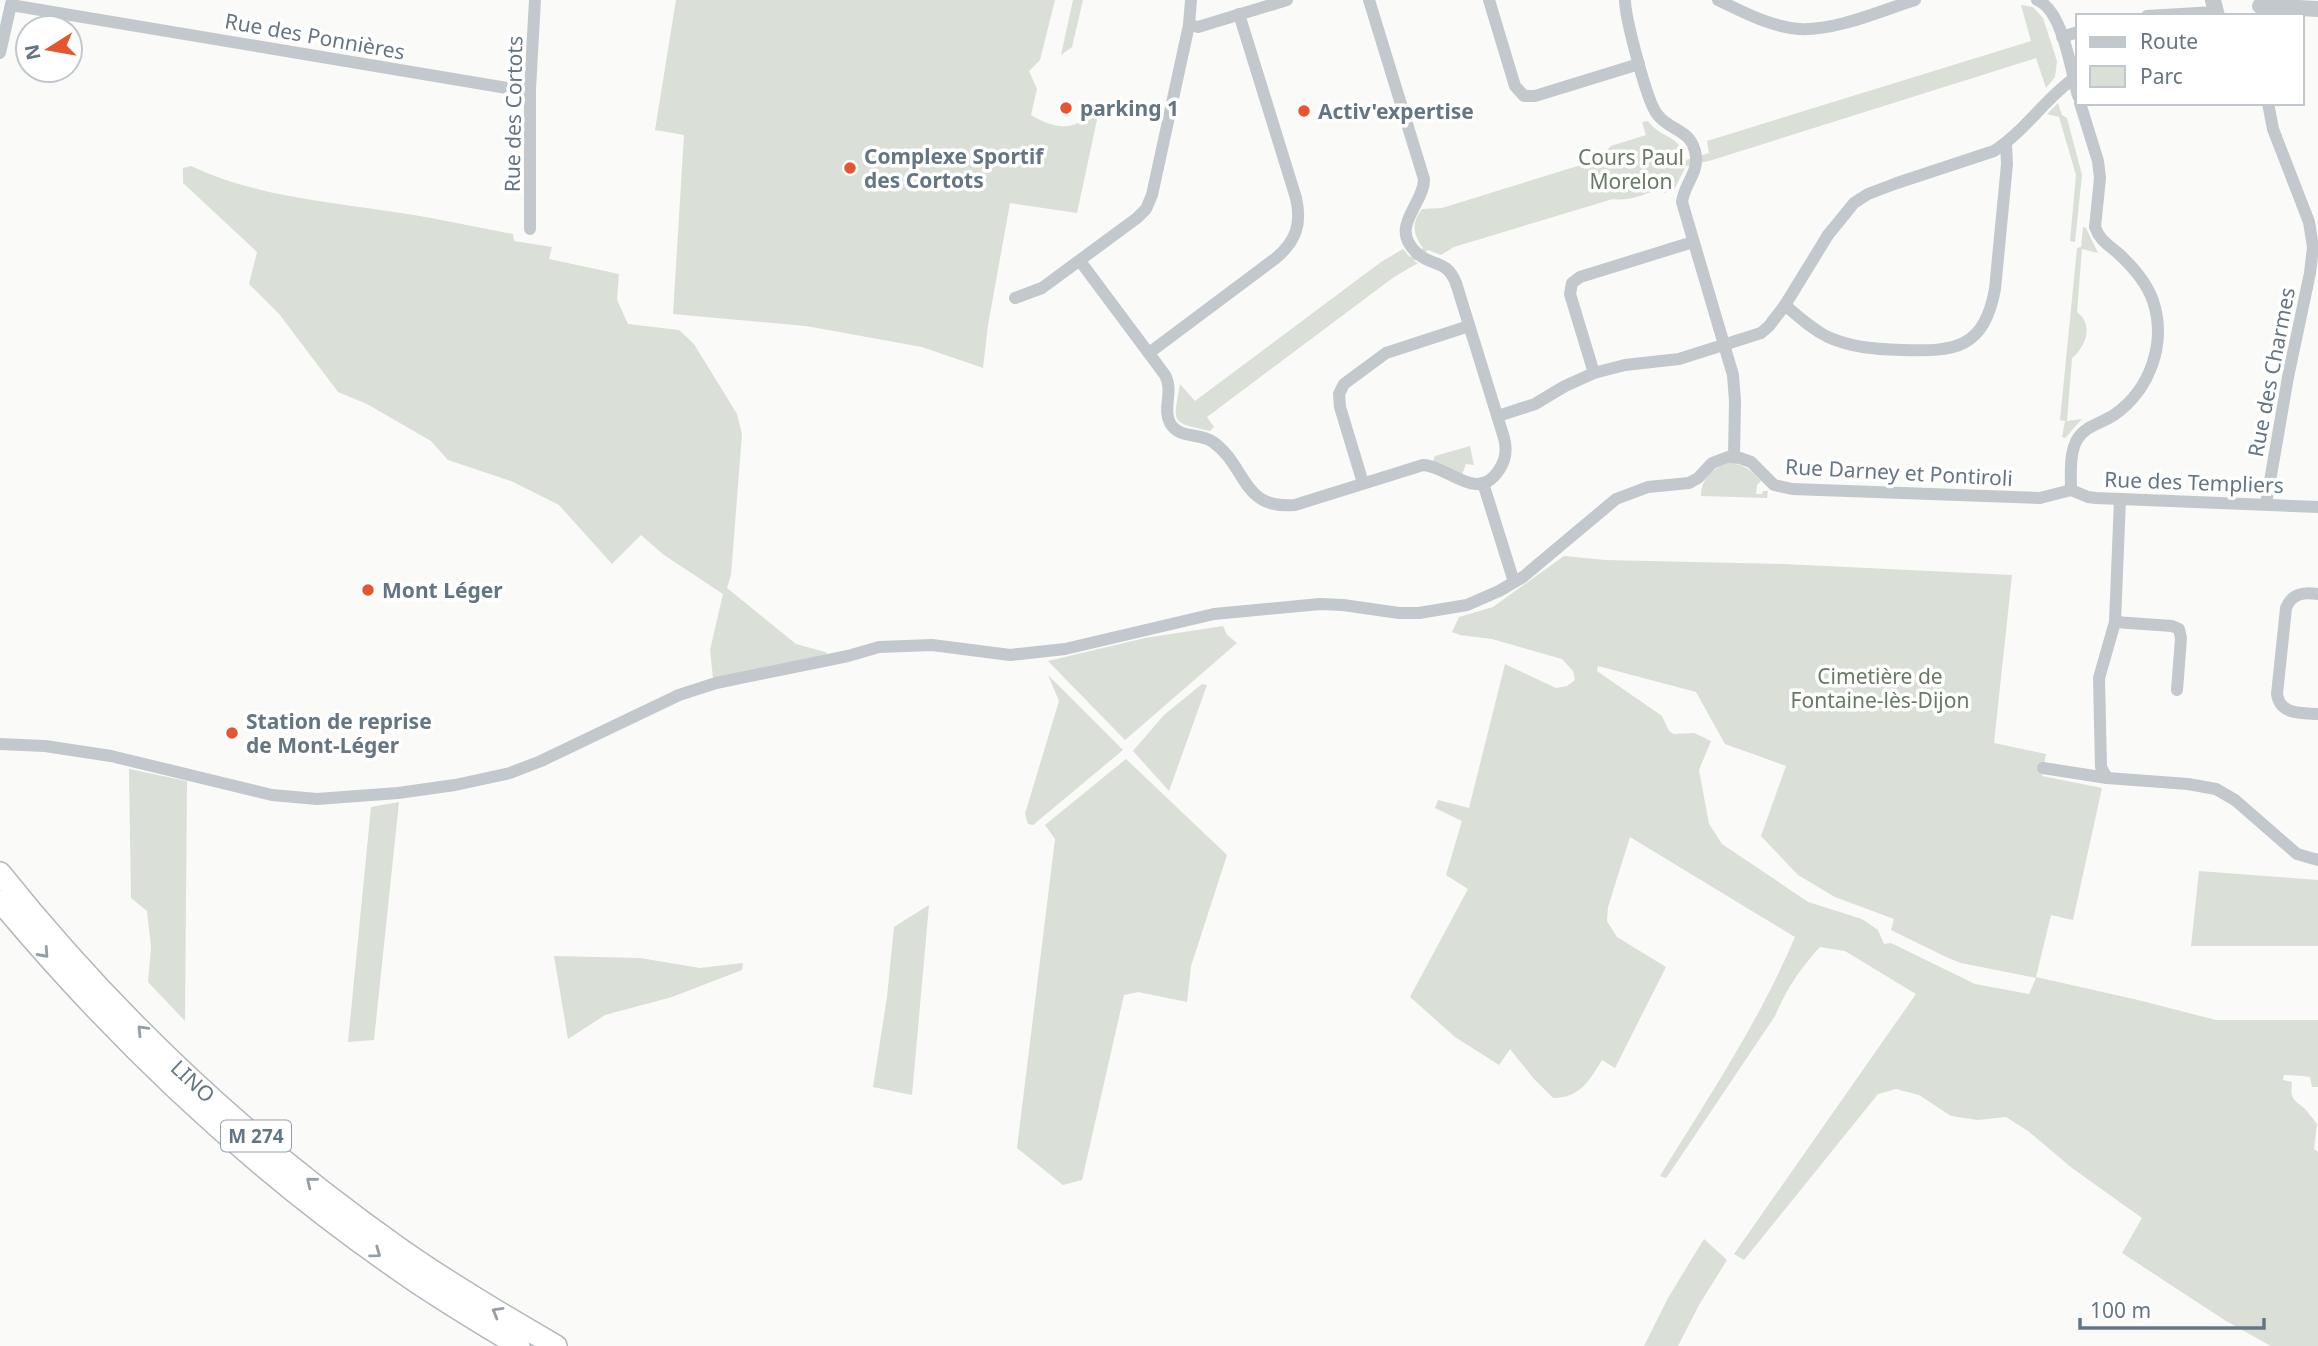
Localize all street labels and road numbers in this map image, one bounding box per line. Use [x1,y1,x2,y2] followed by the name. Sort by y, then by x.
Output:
[223,6,407,66] street label: Rue des Ponnières
[498,36,528,192] street label: Rue des Cortots
[2241,285,2301,459] street label: Rue des Charmes
[1785,452,2013,492] street label: Rue Darney et Pontiroli
[2104,465,2284,499] street label: Rue des Templiers
[165,1053,221,1108] street label: LINO
[221,1120,291,1152] road number: M 274

